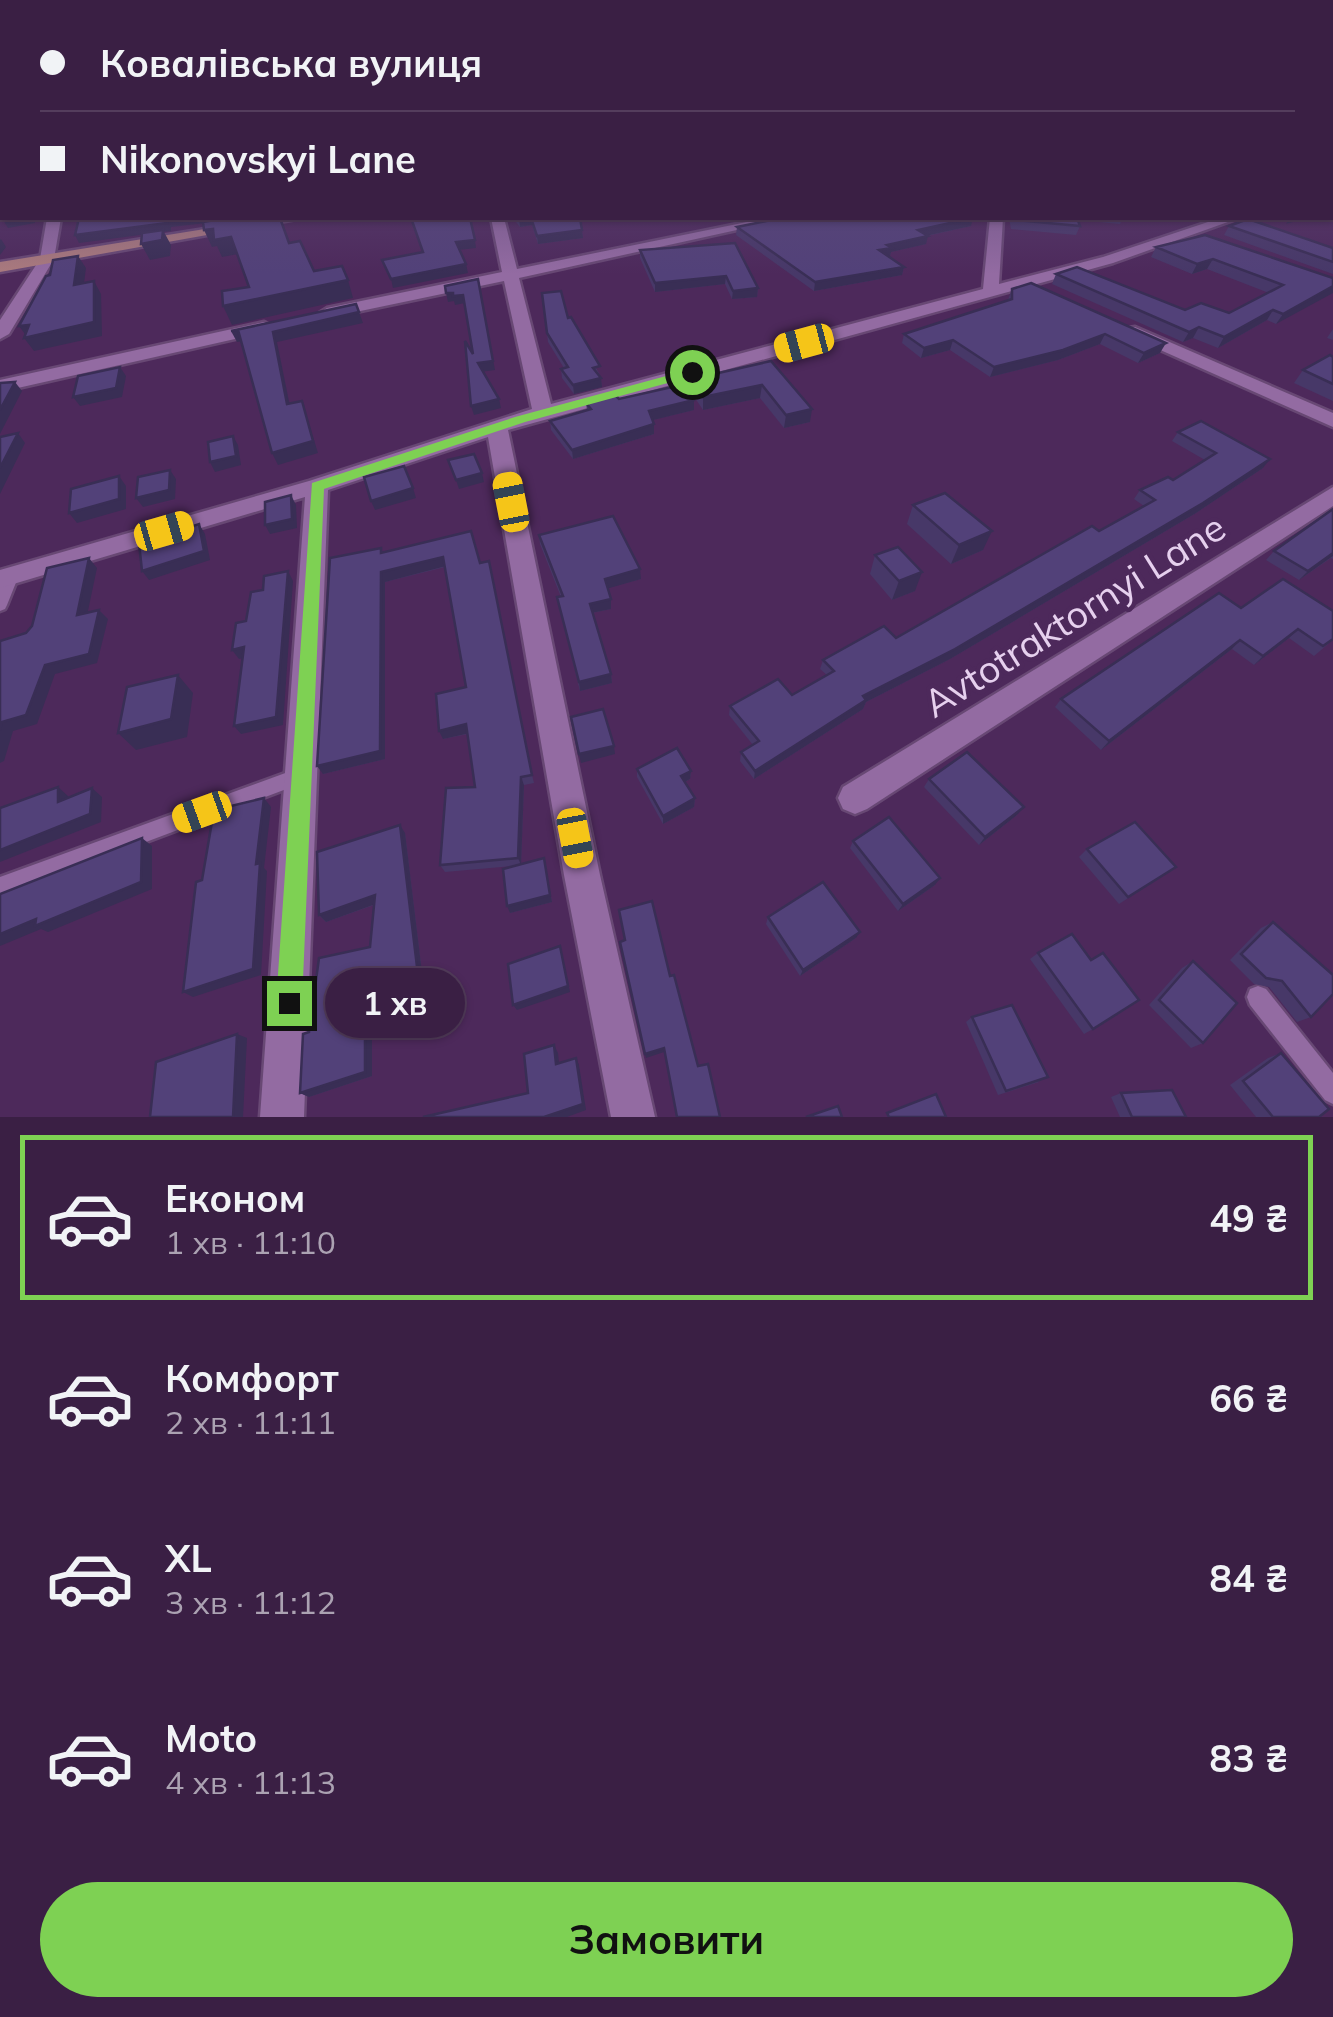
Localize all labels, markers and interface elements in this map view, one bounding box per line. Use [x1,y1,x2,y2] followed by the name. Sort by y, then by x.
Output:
[100,39,482,87] text: Ковалівська вулиця
[100,135,416,183] text: Nikonovskyi Lane
[771,321,837,365] car
[670,350,715,395] route start
[491,470,531,534] car
[914,503,1234,727] street label: Avtotraktornyi Lane
[131,508,197,554] car
[169,788,235,836] car
[555,806,595,870] car
[324,968,464,1038] callout: 1 хв
[267,981,312,1026] route end
[363,983,427,1023] text: 1 хв
[45,1173,135,1263] icon: car
[165,1174,305,1222] text: Економ
[1209,1194,1288,1242] text: 49 ₴
[165,1222,336,1262] text: 1 хв · 11:10
[45,1353,135,1443] icon: car
[165,1354,339,1402] text: Комфорт
[1209,1374,1288,1422] text: 66 ₴
[165,1402,336,1442] text: 2 хв · 11:11
[45,1533,135,1623] icon: car
[165,1534,212,1582] text: XL
[1209,1554,1288,1602] text: 84 ₴
[165,1582,336,1622] text: 3 хв · 11:12
[45,1713,135,1803] icon: car
[165,1714,257,1762] text: Moto
[1209,1734,1288,1782] text: 83 ₴
[165,1762,336,1802] text: 4 хв · 11:13
[40,1882,1293,1997] button: Замовити

